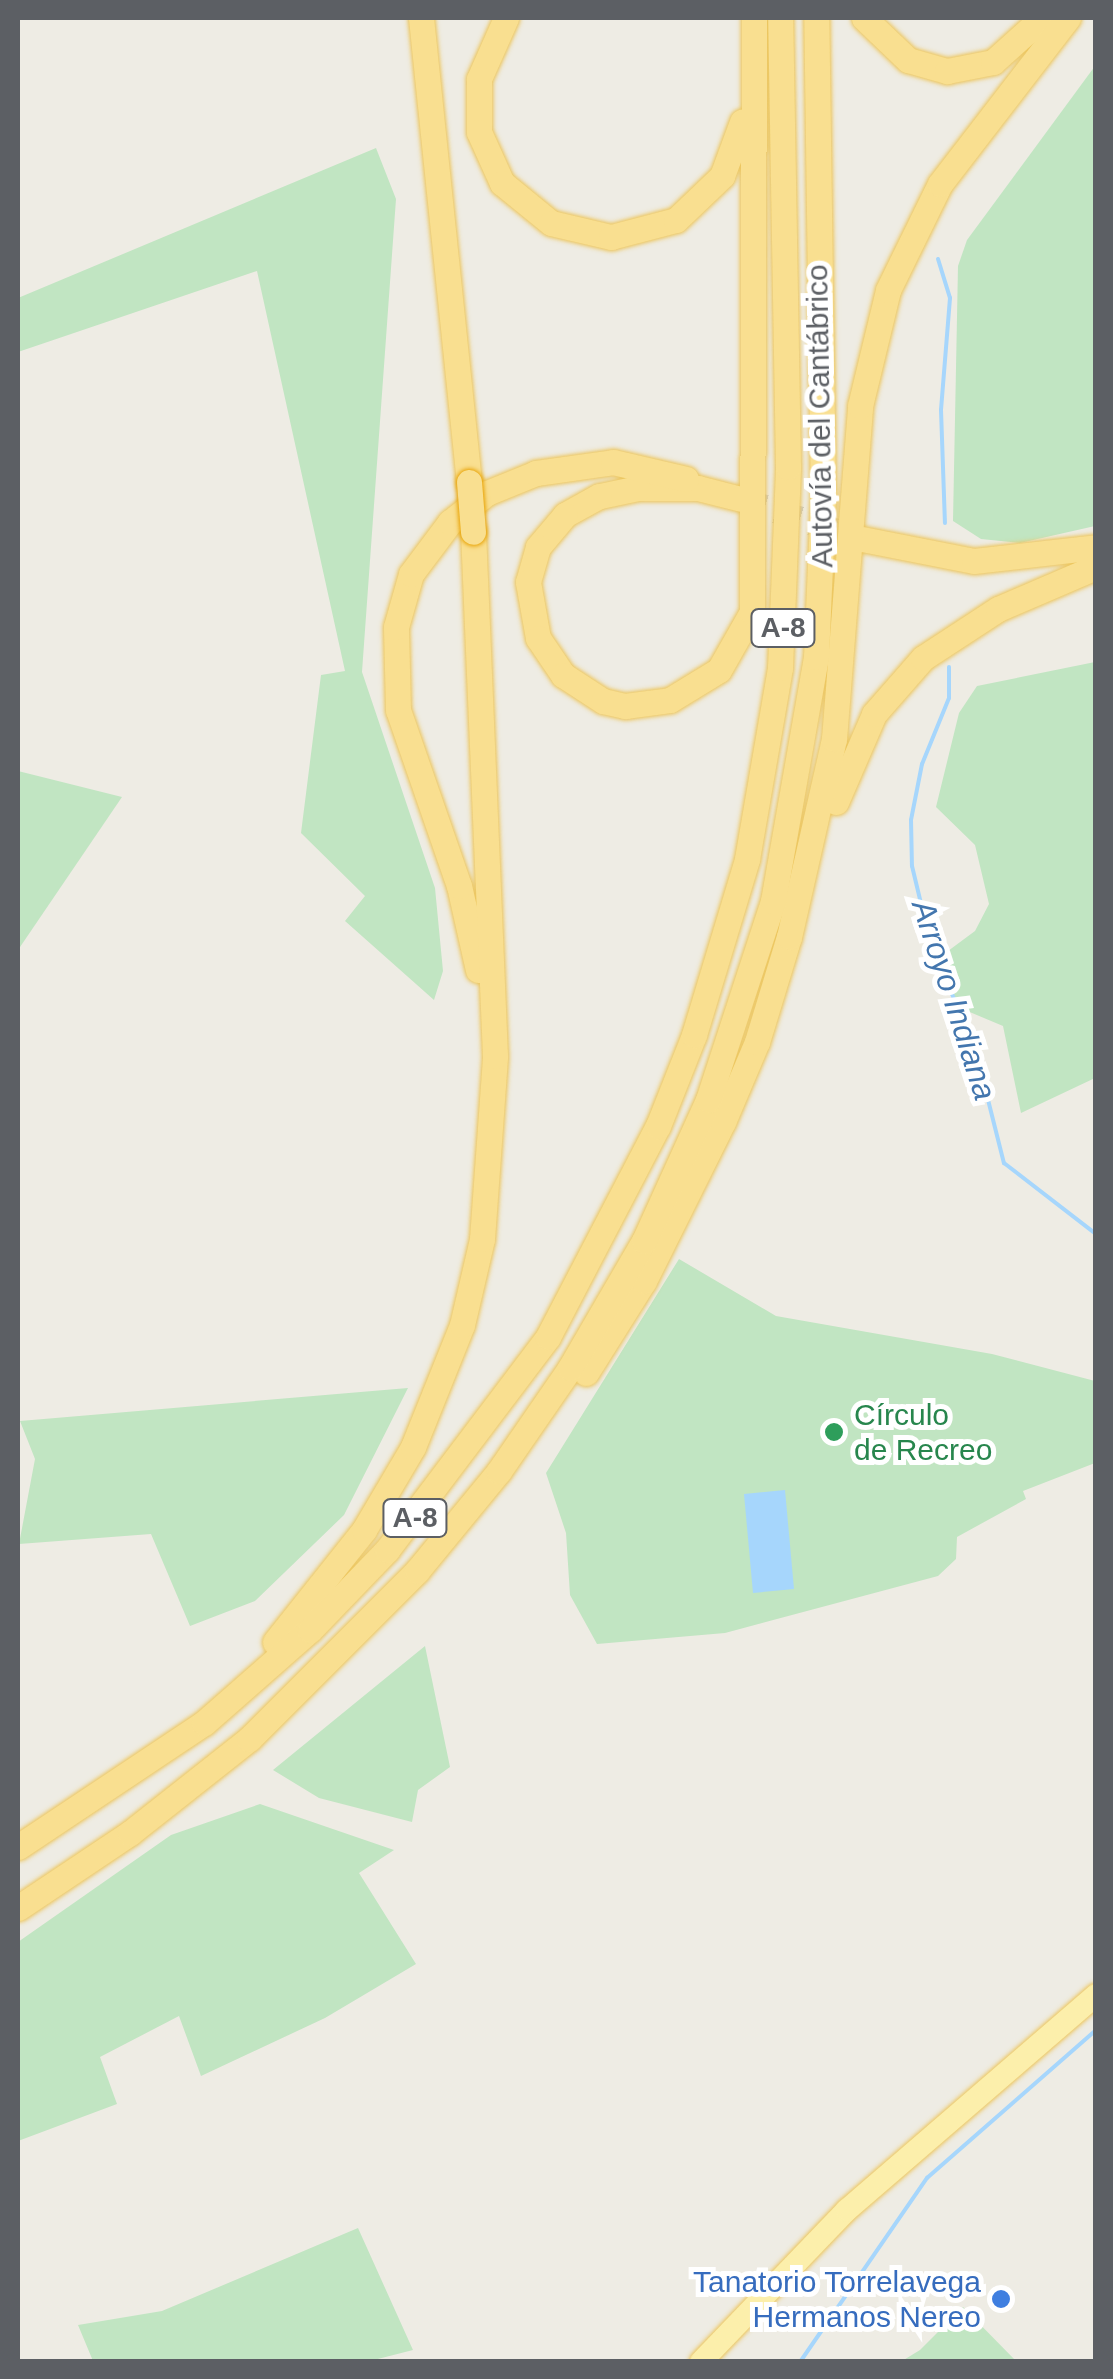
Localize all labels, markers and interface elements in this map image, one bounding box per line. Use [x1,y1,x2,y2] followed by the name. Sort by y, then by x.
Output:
[799,264,841,568] street label: Autovía del Cantábrico
[748,605,818,651] road number: A-8
[904,895,1004,1105] water label: Arroyo Indiana
[854,1397,992,1468] place label: Círculo de Recreo
[823,1421,845,1443] marker: Círculo de Recreo
[380,1495,450,1541] road number: A-8
[692,2264,981,2334] place label: Tanatorio Torrelavega Hermanos Nereo
[990,2288,1012,2310] marker: Tanatorio Torrelavega Hermanos Nereo

